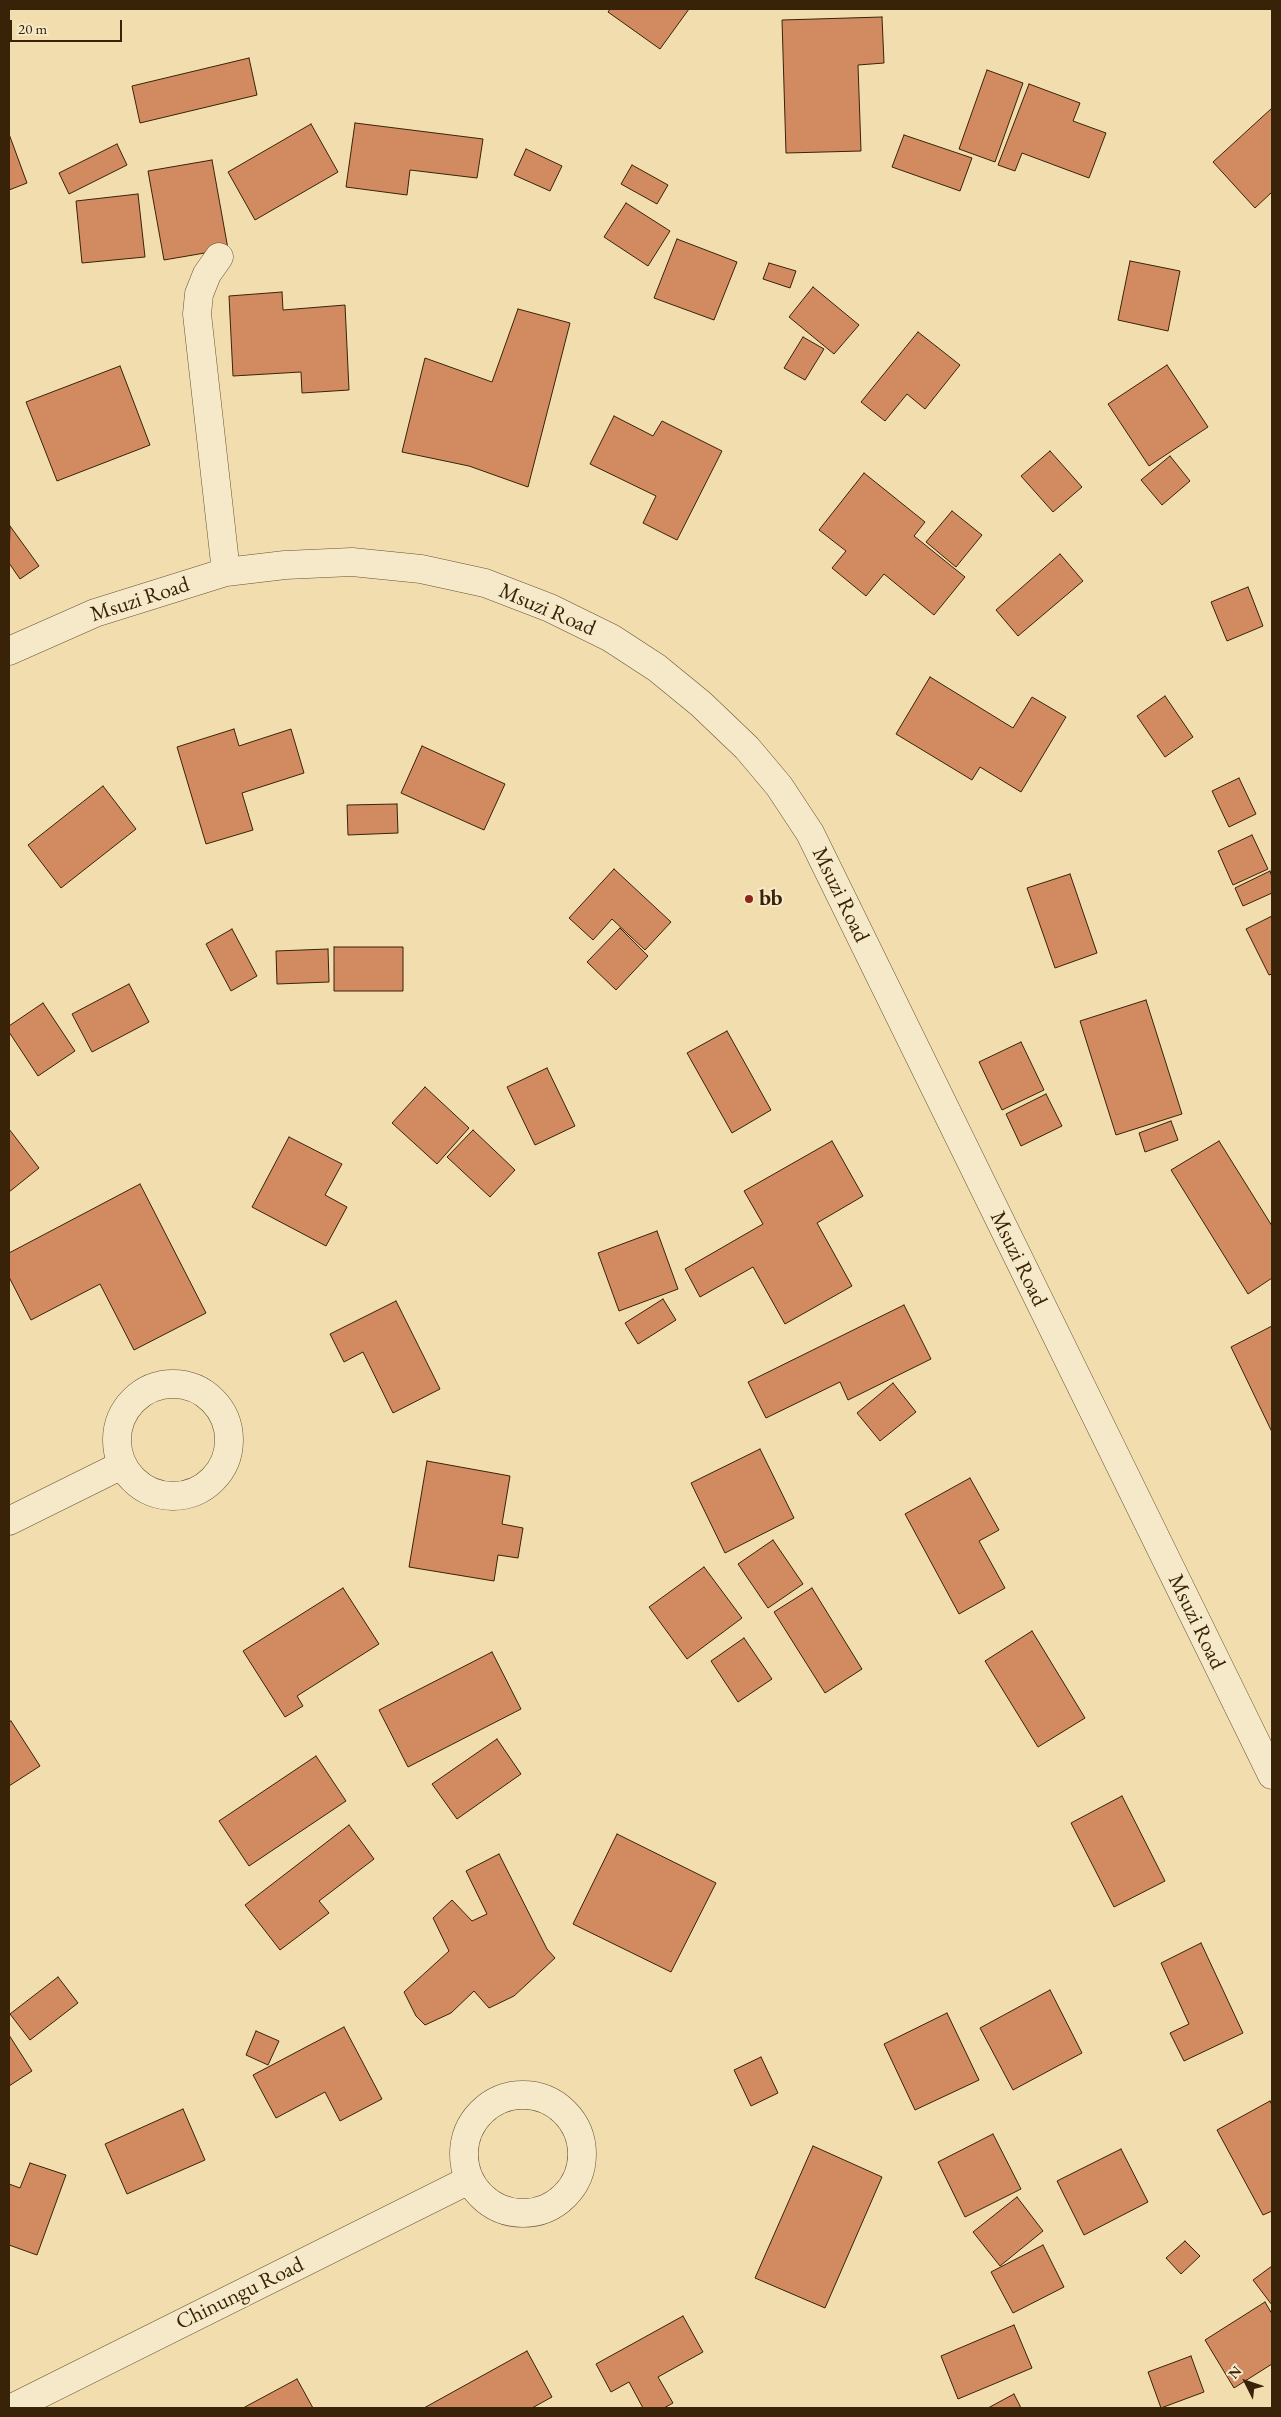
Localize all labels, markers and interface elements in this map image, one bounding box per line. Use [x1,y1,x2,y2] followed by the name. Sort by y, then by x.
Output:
[12,10,125,42] scale bar
[18,19,47,38] text: 20 m
[87,572,193,628] street label: Msuzi Road
[495,578,599,642] street label: Msuzi Road
[806,843,874,947] street label: Msuzi Road
[759,886,782,912] place label: bb
[743,893,755,905] marker: bb
[984,1207,1052,1311] street label: Msuzi Road
[1162,1570,1230,1674] street label: Msuzi Road
[172,2252,308,2336] street label: Chinungu Road
[1221,2357,1271,2407] north arrow
[1224,2362,1245,2382] text: N

